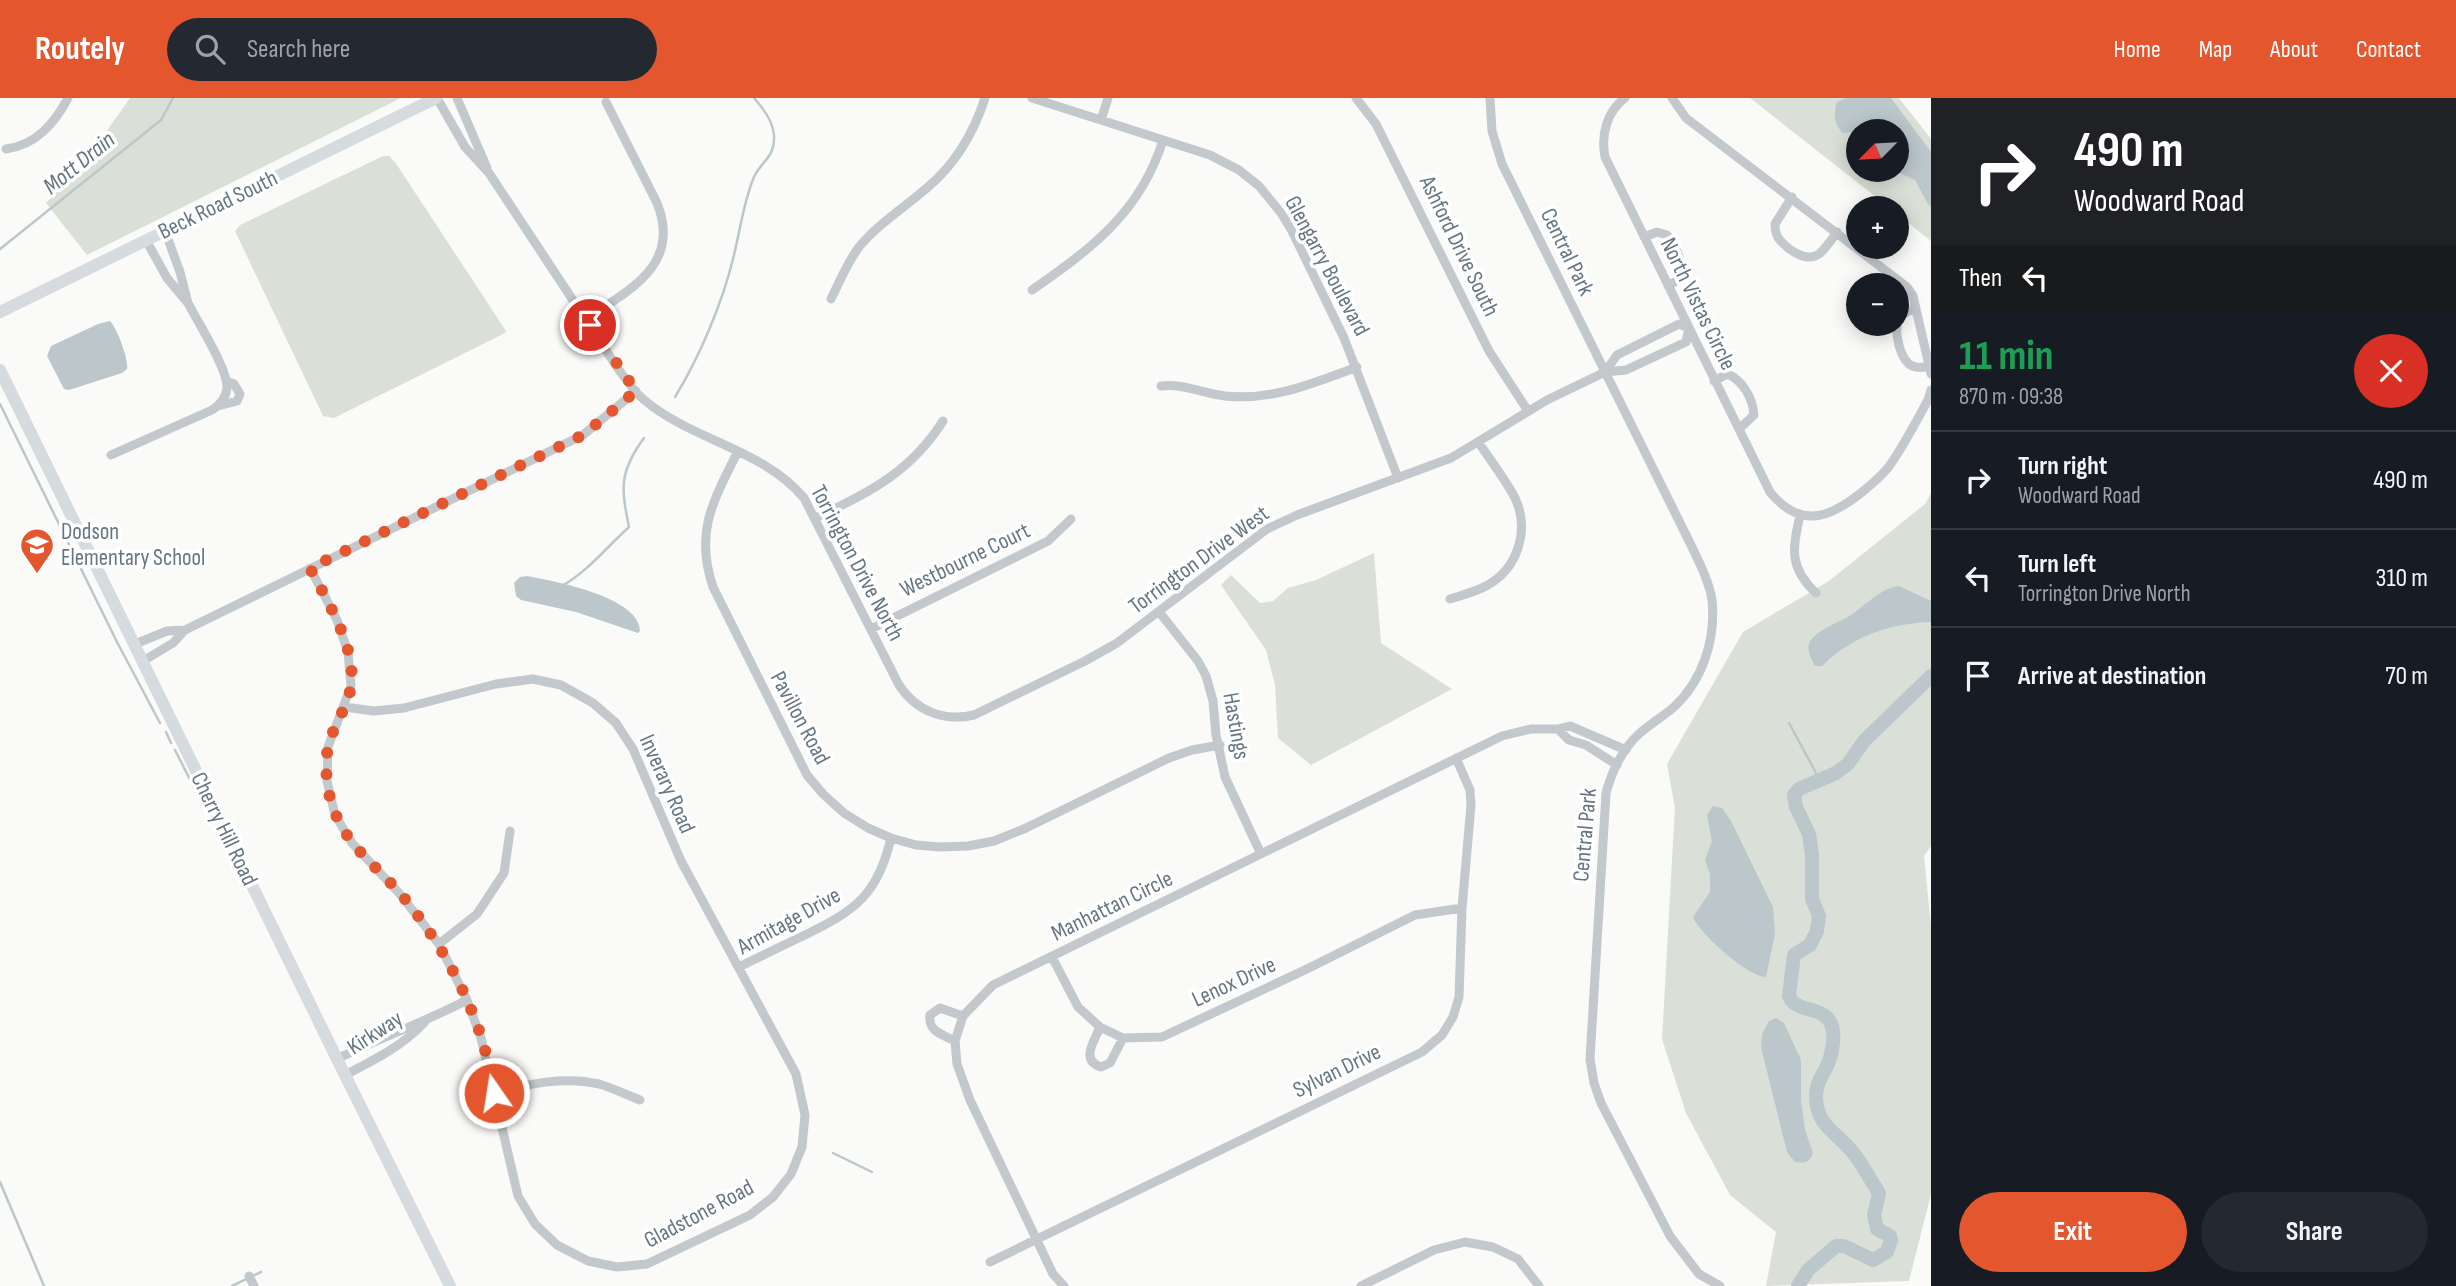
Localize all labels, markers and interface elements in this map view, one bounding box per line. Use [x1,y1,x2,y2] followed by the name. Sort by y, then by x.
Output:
[167,18,657,81] search box
[35,29,125,69] text: Routely
[191,30,229,68] icon: search
[247,34,350,65] text: Search here
[2113,35,2161,64] text: Home
[2199,35,2232,64] text: Map
[2270,35,2318,64] text: About
[2356,35,2421,64] text: Contact
[1846,119,1909,182] north arrow
[1846,119,1909,336] map controls
[2074,122,2184,181] text: 490 m
[37,125,121,201] water label: Mott Drain
[1959,126,2050,217] icon: right
[154,164,282,246] street label: Beck Road South
[1412,170,1505,321] street label: Ashford Drive South
[2074,182,2244,221] text: Woodward Road
[1278,191,1376,341] street label: Glengarry Boulevard
[1846,196,1909,259] button: +
[1534,204,1600,301] street label: Central Park
[1654,233,1742,375] street label: North Vistas Circle
[2016,259,2054,297] icon: left
[1959,263,2002,294] text: Then
[1846,273,1909,336] button: −
[560,295,620,355] pin
[571,306,609,344] icon: arrive
[1959,331,2054,382] text: 11 min
[2354,334,2428,408] button: close
[1959,383,2063,411] text: 870 m · 09:38
[2018,451,2107,482] text: Turn right
[1959,461,1997,499] icon: right
[2373,465,2428,496] text: 490 m
[804,480,910,646] street label: Torrington Drive North
[2018,482,2141,510] text: Woodward Road
[1123,500,1275,620] street label: Torrington Drive West
[895,516,1035,604] street label: Westbourne Court
[61,518,205,572] place label: Dodson Elementary School
[18,526,56,575] school or university icon: Dodson Elementary School
[2018,549,2096,580] text: Turn left
[1959,559,1997,597] icon: left
[2376,563,2428,594] text: 310 m
[2018,580,2190,608] text: Torrington Drive North
[1959,657,1997,695] icon: arrive
[2018,661,2206,692] text: Arrive at destination
[2385,661,2428,692] text: 70 m
[764,667,836,769] street label: Pavillon Road
[1216,690,1256,762] street label: Hastings
[633,730,701,838] street label: Inverary Road
[185,768,263,890] street label: Cherry Hill Road
[1567,787,1603,883] street label: Central Park
[1047,865,1177,947] street label: Manhattan Circle
[732,881,846,961] street label: Armitage Drive
[1188,950,1280,1014] street label: Lenox Drive
[342,1005,408,1061] street label: Kirkway
[1289,1038,1385,1104] street label: Sylvan Drive
[457,1056,531,1130] position arrow
[639,1173,759,1255] street label: Gladstone Road
[1959,1192,2187,1272] button: Exit
[2201,1192,2428,1272] button: Share

